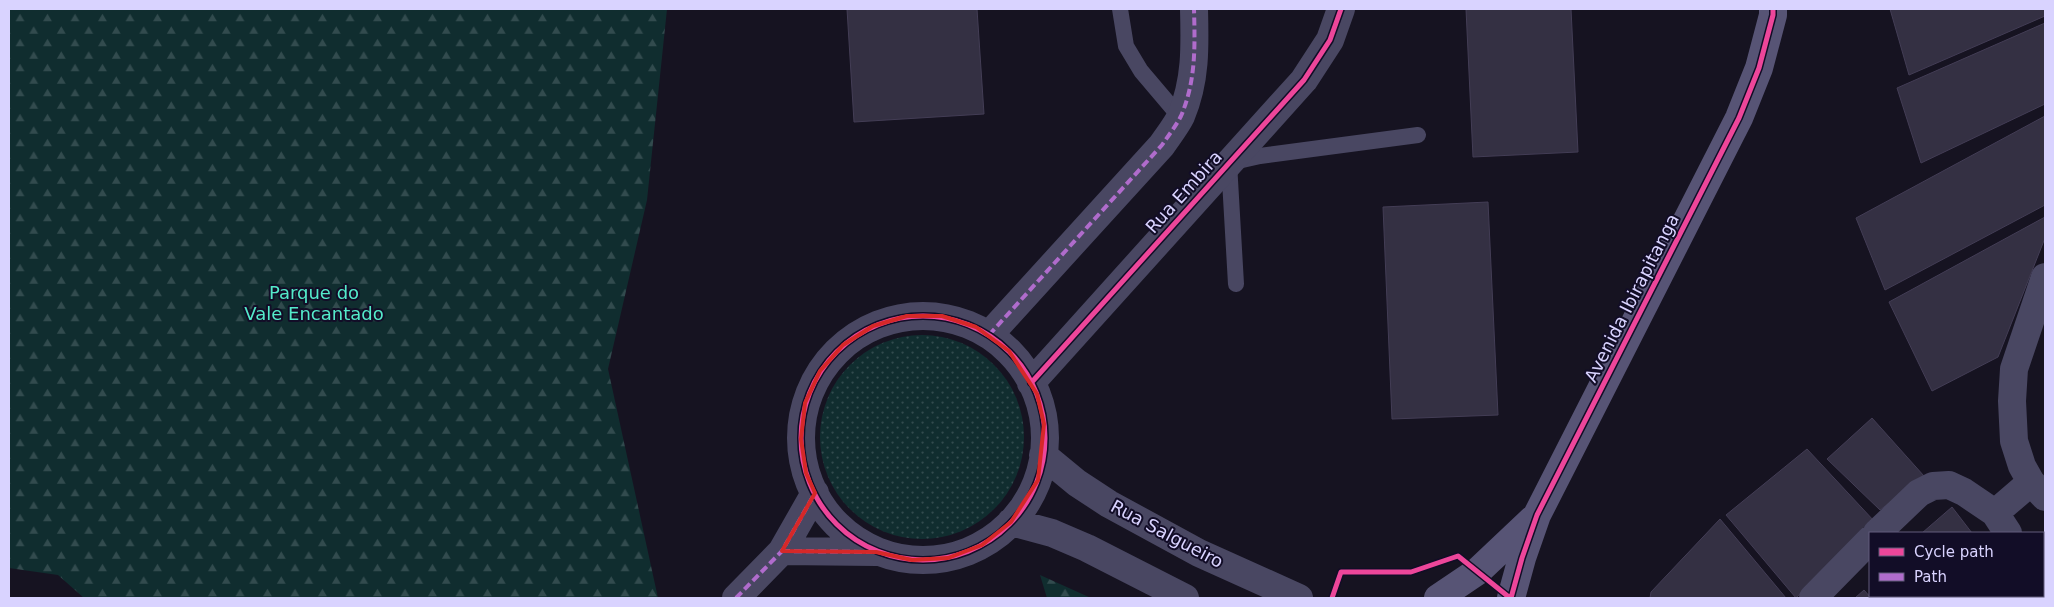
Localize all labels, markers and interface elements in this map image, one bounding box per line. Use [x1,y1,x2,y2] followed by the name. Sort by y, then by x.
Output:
[1141,146,1226,237] street label: Rua Embira
[1580,210,1683,385] street label: Avenida Ibirapitanga
[244,282,384,324] park label: Parque do Vale Encantado
[1107,495,1227,572] street label: Rua Salgueiro
[1869,532,2044,597] legend
[1914,543,1994,561] text: Cycle path
[1914,568,1947,586] text: Path

